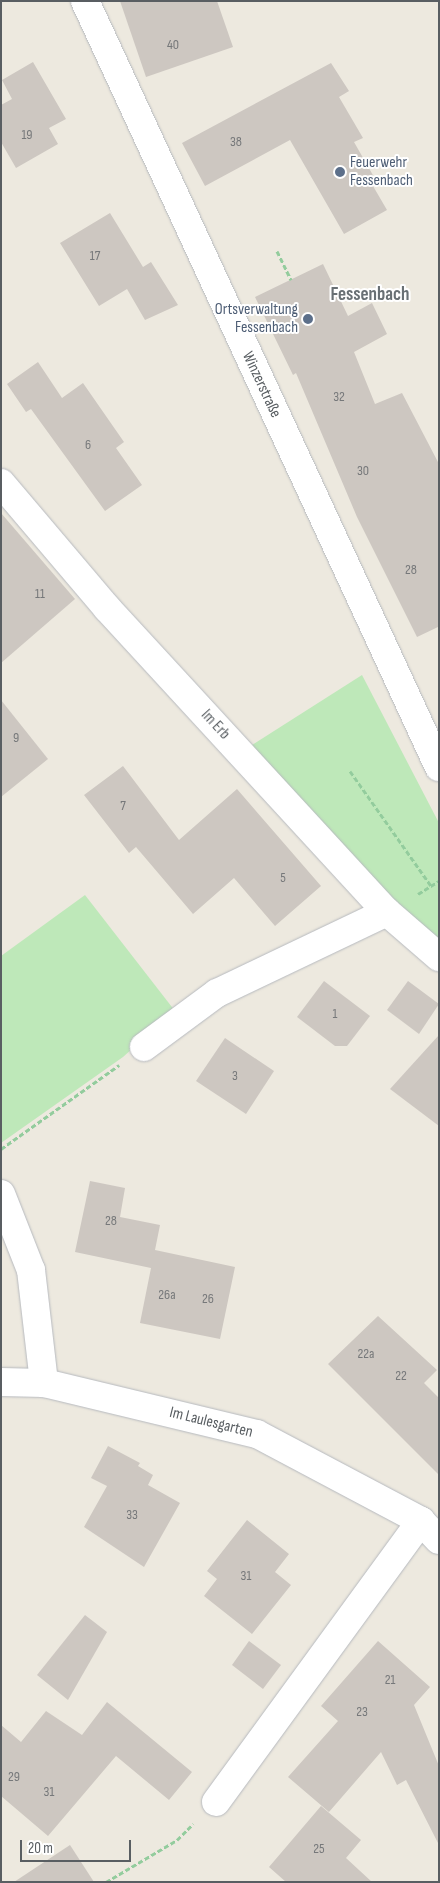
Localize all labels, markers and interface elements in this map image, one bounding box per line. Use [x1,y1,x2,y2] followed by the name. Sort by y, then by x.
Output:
[167,37,179,53] house number: 40
[21,127,33,143] house number: 19
[230,134,242,150] house number: 38
[350,153,413,191] place label: Feuerwehr Fessenbach
[334,166,346,178] marker: Feuerwehr Fessenbach
[90,248,100,264] house number: 17
[330,284,410,306] district label: Fessenbach
[215,300,298,338] place label: Ortsverwaltung Fessenbach
[302,313,314,325] marker: Ortsverwaltung Fessenbach
[237,349,285,421] street label: Winzerstraße
[333,389,345,405] house number: 32
[85,437,91,453] house number: 6
[357,463,369,479] house number: 30
[405,562,417,578] house number: 28
[35,586,45,602] house number: 11
[196,706,234,744] street label: Im Erb
[13,730,19,746] house number: 9
[120,798,126,814] house number: 7
[280,870,286,886] house number: 5
[333,1006,337,1022] house number: 1
[232,1068,238,1084] house number: 3
[105,1213,117,1229] house number: 28
[158,1287,176,1303] house number: 26a
[202,1291,214,1307] house number: 26
[358,1346,374,1362] house number: 22a
[395,1368,407,1384] house number: 22
[167,1403,255,1443] street label: Im Laulesgarten
[126,1507,138,1523] house number: 33
[241,1568,251,1584] house number: 31
[385,1672,395,1688] house number: 21
[356,1704,368,1720] house number: 23
[8,1769,20,1785] house number: 29
[44,1784,54,1800] house number: 31
[22,1830,134,1862] scale bar
[28,1839,53,1858] text: 20 m
[313,1841,325,1857] house number: 25

